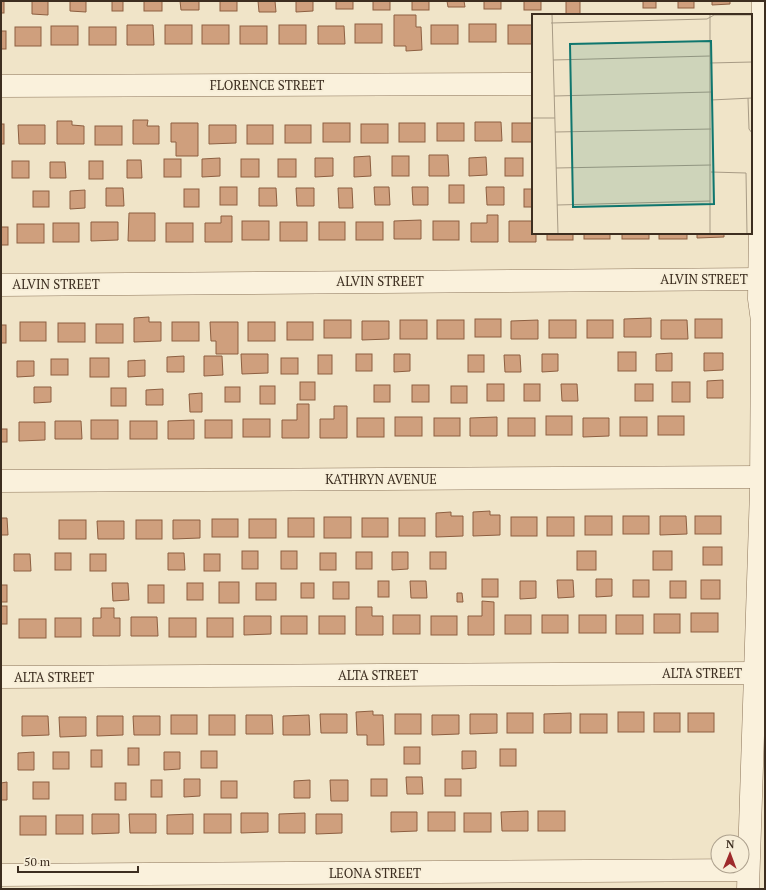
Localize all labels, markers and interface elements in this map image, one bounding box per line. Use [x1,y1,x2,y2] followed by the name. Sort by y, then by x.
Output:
[532,14,752,234] inset map
[210,76,324,94] street label: FLORENCE STREET
[660,270,748,288] street label: ALVIN STREET
[336,272,424,290] street label: ALVIN STREET
[12,275,100,293] street label: ALVIN STREET
[325,470,437,488] street label: KATHRYN AVENUE
[662,664,742,682] street label: ALTA STREET
[338,666,418,684] street label: ALTA STREET
[14,668,94,686] street label: ALTA STREET
[710,834,750,874] north arrow
[726,837,735,851] text: N
[18,848,138,874] scale bar
[24,854,51,869] text: 50 m
[329,864,421,882] street label: LEONA STREET

